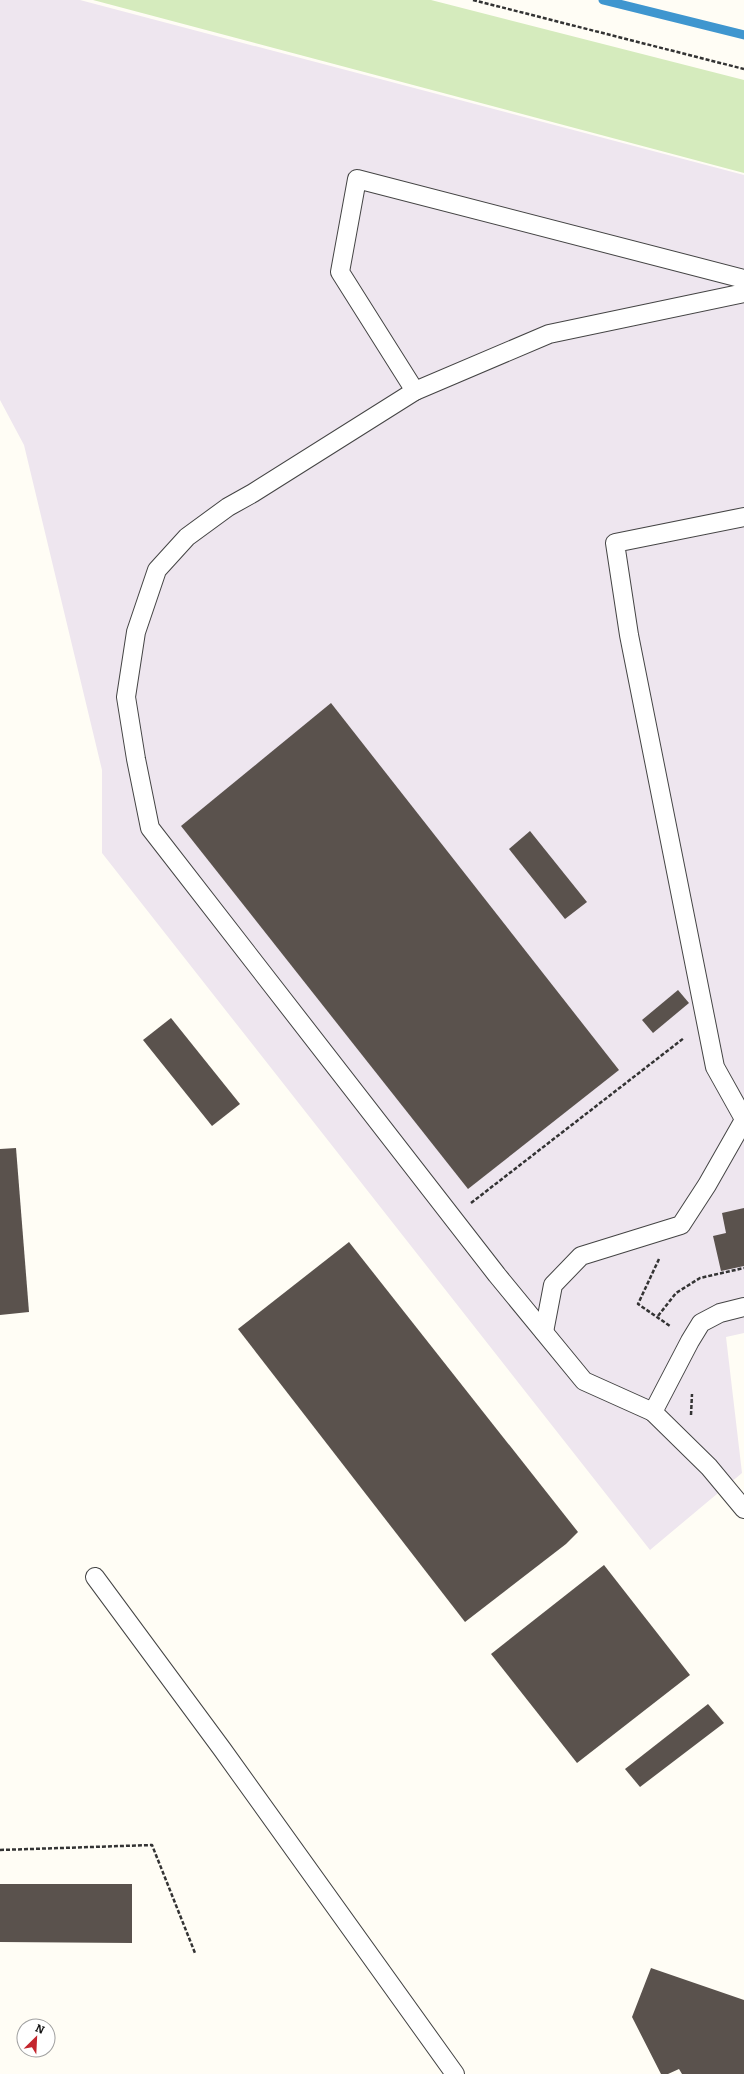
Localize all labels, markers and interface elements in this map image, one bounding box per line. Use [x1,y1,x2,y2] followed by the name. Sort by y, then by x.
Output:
[16,2018,56,2058] north arrow
[33,2022,47,2037] text: N

